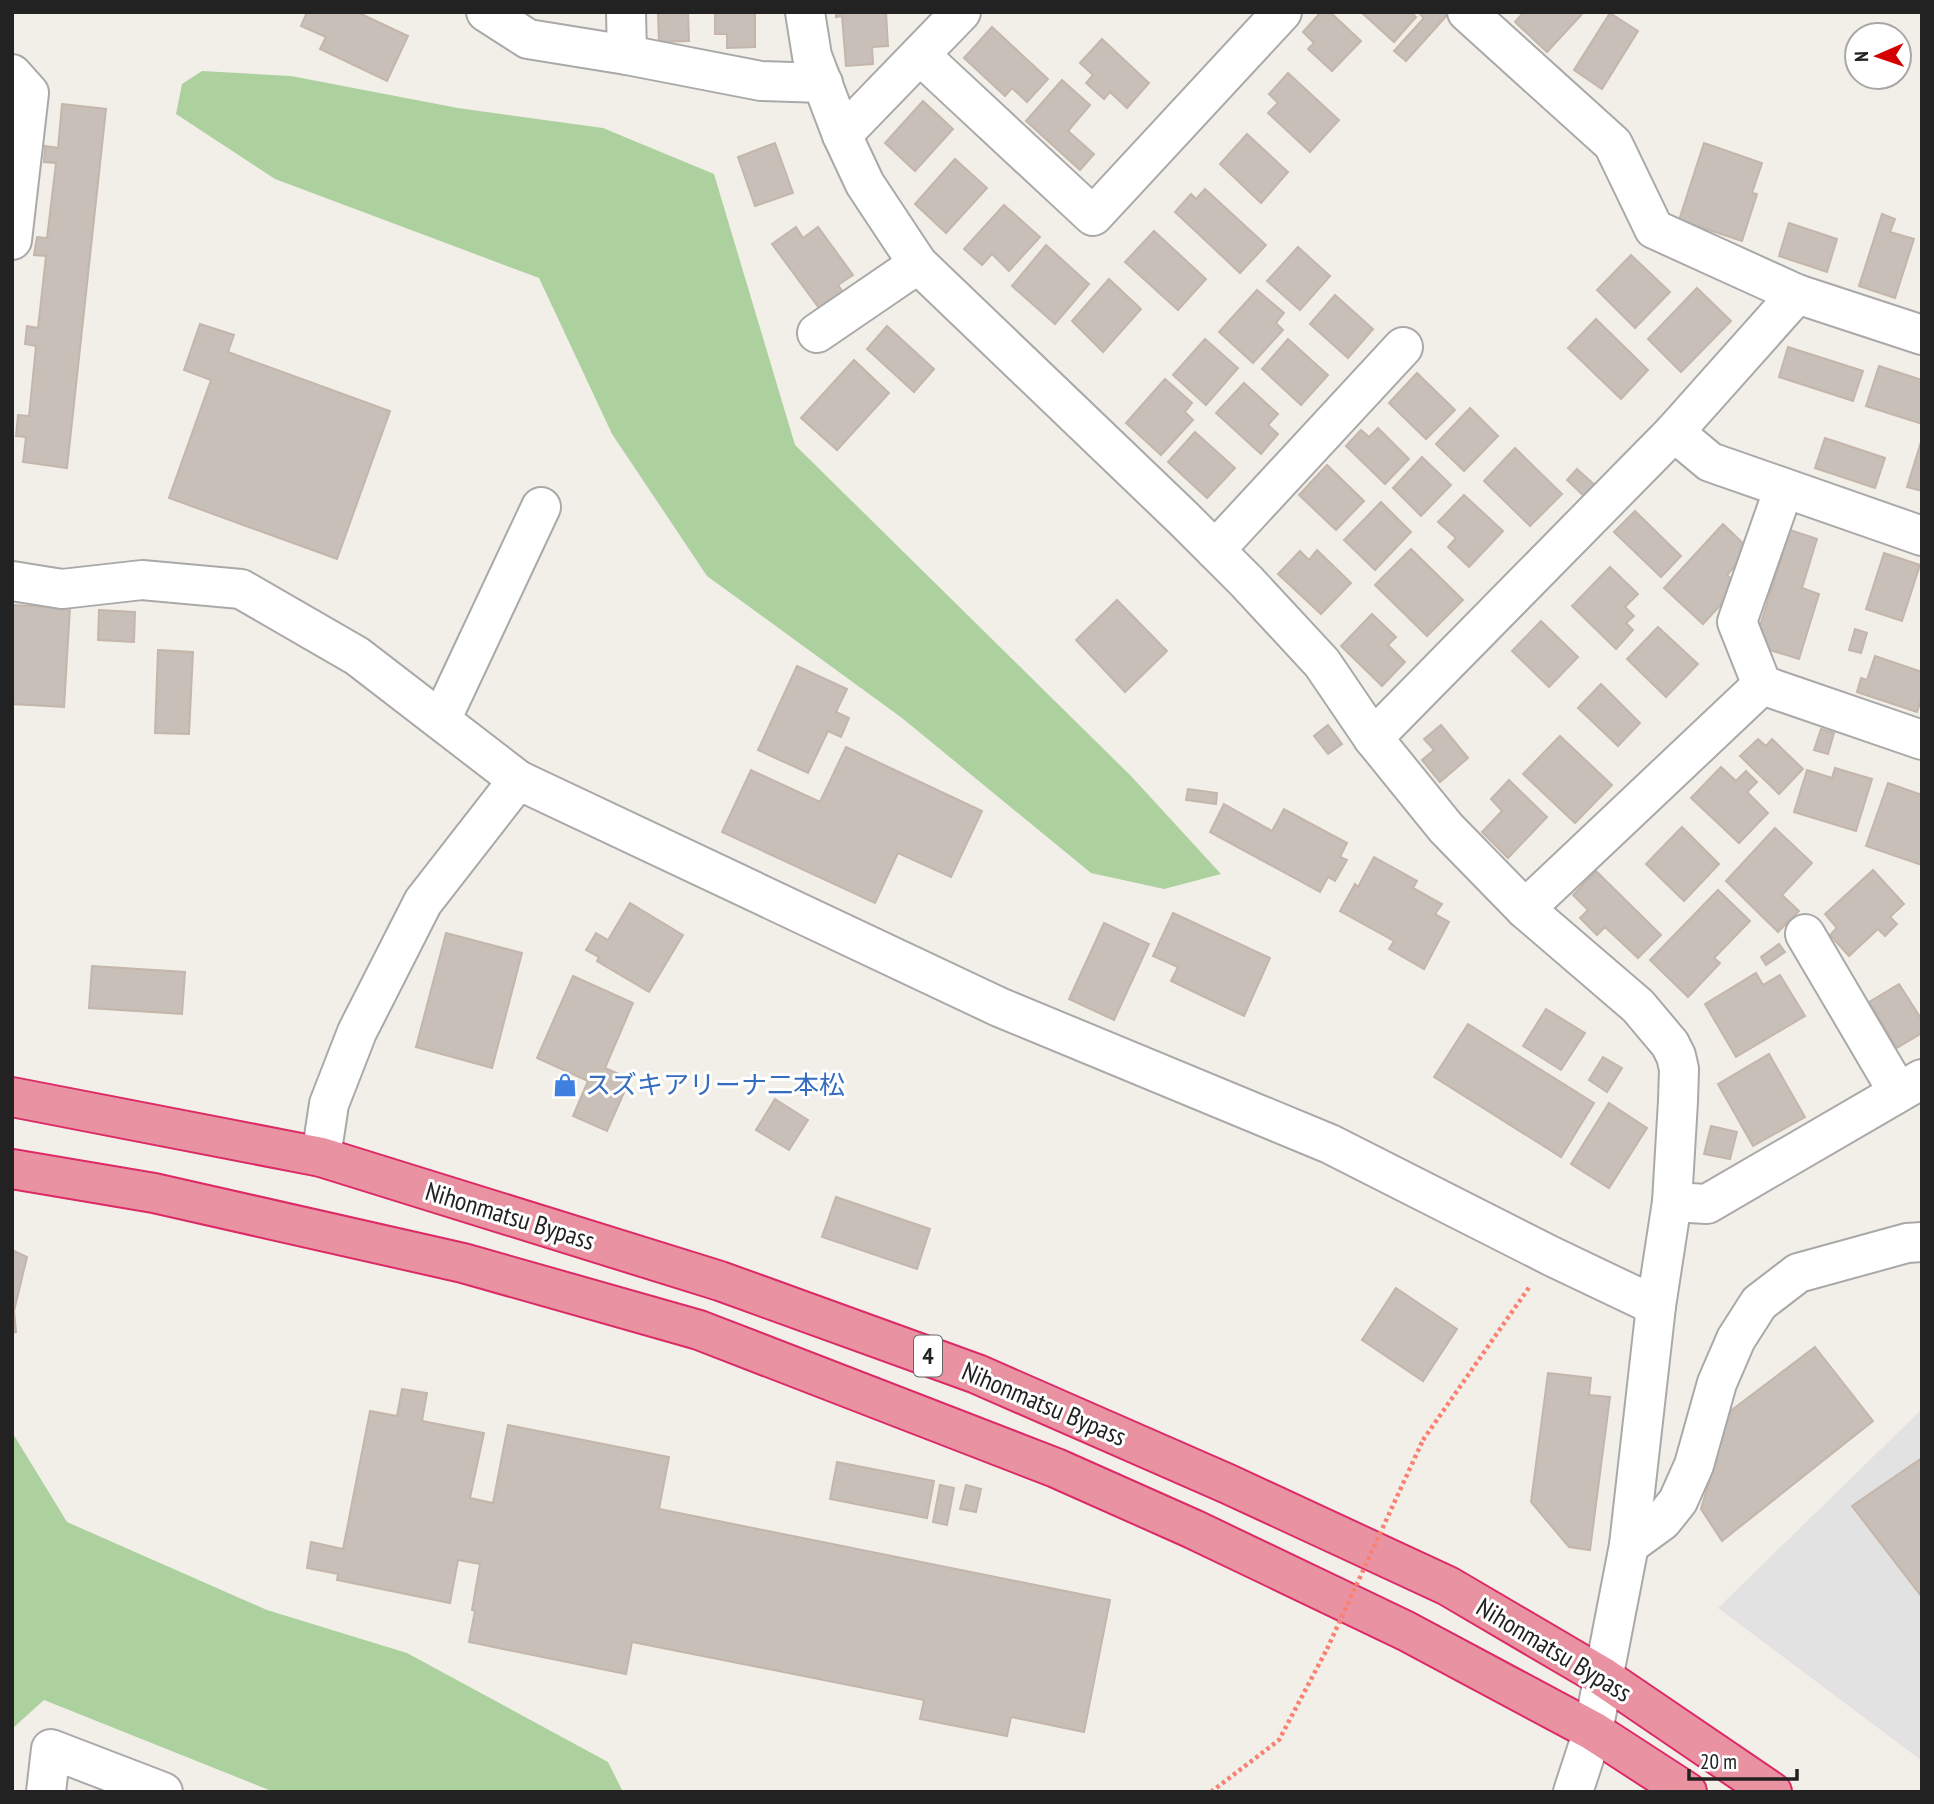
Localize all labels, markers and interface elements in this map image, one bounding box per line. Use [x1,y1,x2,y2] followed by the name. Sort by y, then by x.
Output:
[1843,21,1913,91] north arrow
[1849,51,1873,62] text: N
[585,1068,845,1101] place label: スズキアリーナ二本松
[551,1071,579,1099] shop icon: スズキアリーナ二本松
[422,1174,599,1257] street label: Nihonmatsu Bypass
[914,1336,942,1376] road number: 4
[957,1354,1131,1453] street label: Nihonmatsu Bypass
[1471,1590,1638,1709] street label: Nihonmatsu Bypass
[1689,1738,1798,1782] scale bar
[1700,1748,1737,1775] text: 20 m

